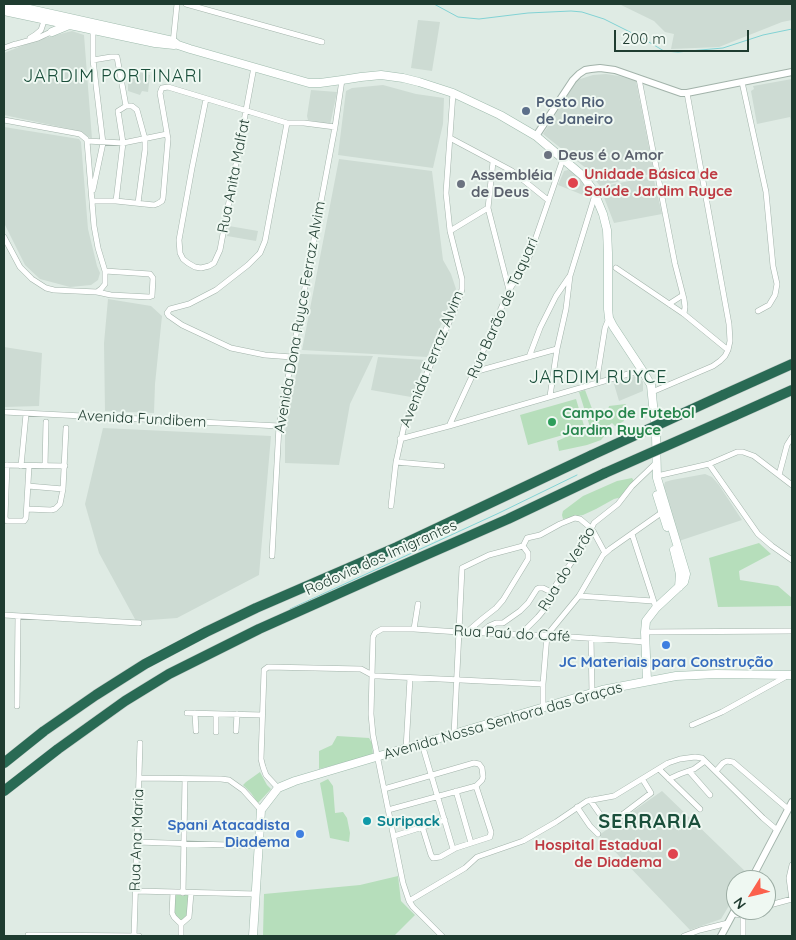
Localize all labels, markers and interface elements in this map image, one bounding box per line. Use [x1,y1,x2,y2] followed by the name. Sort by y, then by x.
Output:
[616,20,751,52] scale bar
[622,29,666,48] text: 200 m
[21,66,205,88] district label: JARDIM PORTINARI
[536,93,613,128] place label: Posto Rio de Janeiro
[520,105,532,117] marker: Posto Rio de Janeiro
[214,117,254,235] street label: Rua Anita Malfat
[558,146,664,164] place label: Deus é o Amor
[542,149,554,161] marker: Deus é o Amor
[584,165,733,200] place label: Unidade Básica de Saúde Jardim Ruyce
[471,166,553,201] place label: Assembléia de Deus
[566,176,580,190] marker: Unidade Básica de Saúde Jardim Ruyce
[455,178,467,190] marker: Assembléia de Deus
[271,200,329,434] street label: Avenida Dona Ruyce Ferraz Alvim
[464,235,542,381] street label: Rua Barão de Taquari
[396,288,468,430] street label: Avenida Ferraz Alvim
[527,367,669,389] district label: JARDIM RUYCE
[562,404,695,439] place label: Campo de Futebol Jardim Ruyce
[77,407,207,431] street label: Avenida Fundibem
[546,416,558,428] marker: Campo de Futebol Jardim Ruyce
[302,516,460,600] street label: Rodovia dos Imigrantes
[535,523,599,615] street label: Rua do Verão
[453,622,571,646] street label: Rua Paú do Café
[660,639,672,651] marker: JC Materiais para Construção
[559,653,773,671] place label: JC Materiais para Construção
[382,678,624,764] street label: Avenida Nossa Senhora das Graças
[126,788,148,892] street label: Rua Ana Maria
[597,810,703,834] district label: SERRARIA
[377,812,440,830] place label: Suripack
[361,815,373,827] marker: Suripack
[167,816,290,851] place label: Spani Atacadista Diadema
[294,828,306,840] marker: Spani Atacadista Diadema
[535,836,662,871] place label: Hospital Estadual de Diadema
[666,847,680,861] marker: Hospital Estadual de Diadema
[726,870,776,920] north arrow
[729,894,750,913] text: N

